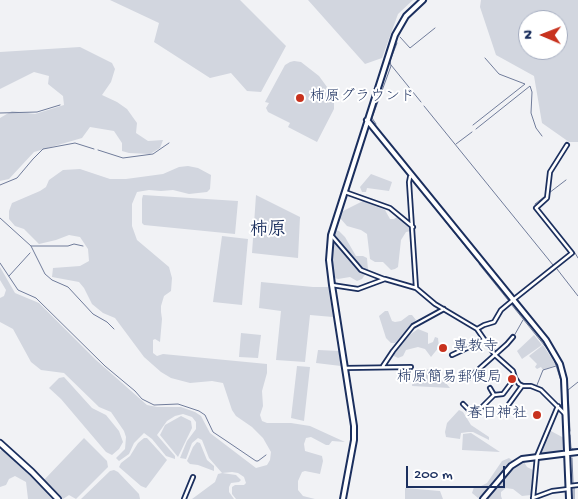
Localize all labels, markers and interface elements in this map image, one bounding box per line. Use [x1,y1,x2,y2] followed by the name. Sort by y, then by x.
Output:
[518,10,568,60] north arrow
[520,30,537,39] text: N
[310,89,415,107] place label: 柿原グラウンド
[294,92,306,104] marker: 柿原グラウンド
[250,220,286,242] district label: 柿原
[453,339,498,357] place label: 専教寺
[437,342,449,354] marker: 専教寺
[397,370,502,388] place label: 柿原簡易郵便局
[506,373,518,385] marker: 柿原簡易郵便局
[467,406,527,424] place label: 春日神社
[531,409,543,421] marker: 春日神社
[408,456,507,488] scale bar
[414,466,453,484] text: 200 m

